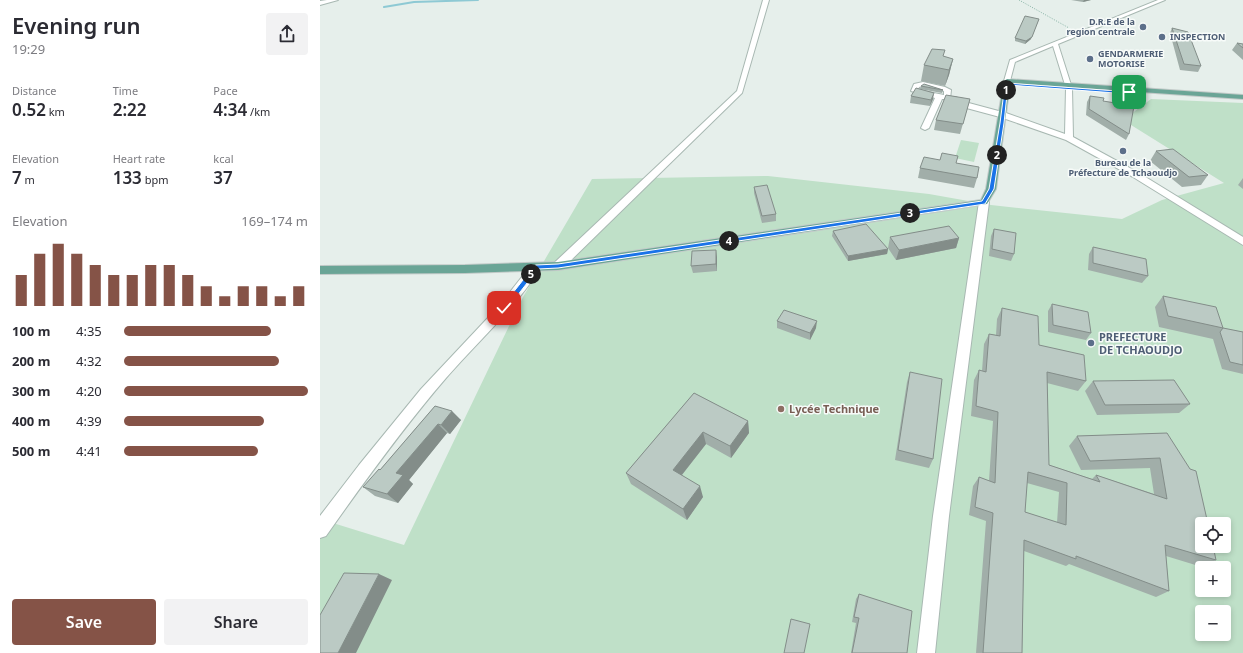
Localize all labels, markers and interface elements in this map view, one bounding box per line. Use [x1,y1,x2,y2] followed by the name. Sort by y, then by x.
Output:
[12,10,141,40] text: Evening run
[266,13,308,55] button: share
[1067,15,1135,38] place label: D.R.E de la region centrale
[1138,22,1148,32] marker: D.R.E de la region centrale
[1170,30,1225,43] place label: INSPECTION
[1157,32,1167,42] marker: INSPECTION
[12,40,45,58] text: 19:29
[1098,47,1163,70] place label: GENDARMERIE MOTORISE
[1085,54,1095,64] marker: GENDARMERIE MOTORISE
[1112,75,1146,109] pin
[996,80,1016,100] pin: 1
[1118,81,1140,103] icon: arrive
[1003,82,1009,97] text: 1
[12,83,57,98] text: Distance
[113,83,138,98] text: Time
[213,83,238,98] text: Pace
[12,98,46,121] text: 0.52
[113,98,147,121] text: 2:22
[213,98,247,121] text: 4:34
[46,104,65,119] text: km
[247,104,270,119] text: /km
[987,145,1007,165] pin: 2
[1118,146,1128,156] marker: Bureau de la Préfecture de Tchaoudjo
[994,147,1000,162] text: 2
[12,151,59,166] text: Elevation
[113,151,165,166] text: Heart rate
[213,151,234,166] text: kcal
[1069,156,1178,179] place label: Bureau de la Préfecture de Tchaoudjo
[12,166,22,189] text: 7
[113,166,142,189] text: 133
[213,166,233,189] text: 37
[22,172,35,187] text: m
[142,172,169,187] text: bpm
[900,203,920,223] pin: 3
[907,205,913,220] text: 3
[12,212,68,230] text: Elevation
[241,212,308,230] text: 169–174 m
[719,231,739,251] pin: 4
[726,233,732,248] text: 4
[521,264,541,284] pin: 5
[528,266,534,281] text: 5
[487,291,521,325] pin
[493,297,515,319] icon: check
[12,322,50,340] text: 100 m
[76,322,102,340] text: 4:35
[1099,329,1183,357] place label: PREFECTURE DE TCHAOUDJO
[1086,338,1096,348] marker: PREFECTURE DE TCHAOUDJO
[12,352,50,370] text: 200 m
[76,352,102,370] text: 4:32
[12,382,50,400] text: 300 m
[76,382,102,400] text: 4:20
[789,401,880,416] place label: Lycée Technique
[776,404,786,414] marker: Lycée Technique
[12,412,50,430] text: 400 m
[76,412,102,430] text: 4:39
[12,442,50,460] text: 500 m
[76,442,102,460] text: 4:41
[1195,517,1231,641] map controls
[1195,517,1231,553] button: locate
[1195,561,1231,597] button: +
[12,599,156,645] button: Save
[164,599,308,645] button: Share
[1195,605,1231,641] button: −

